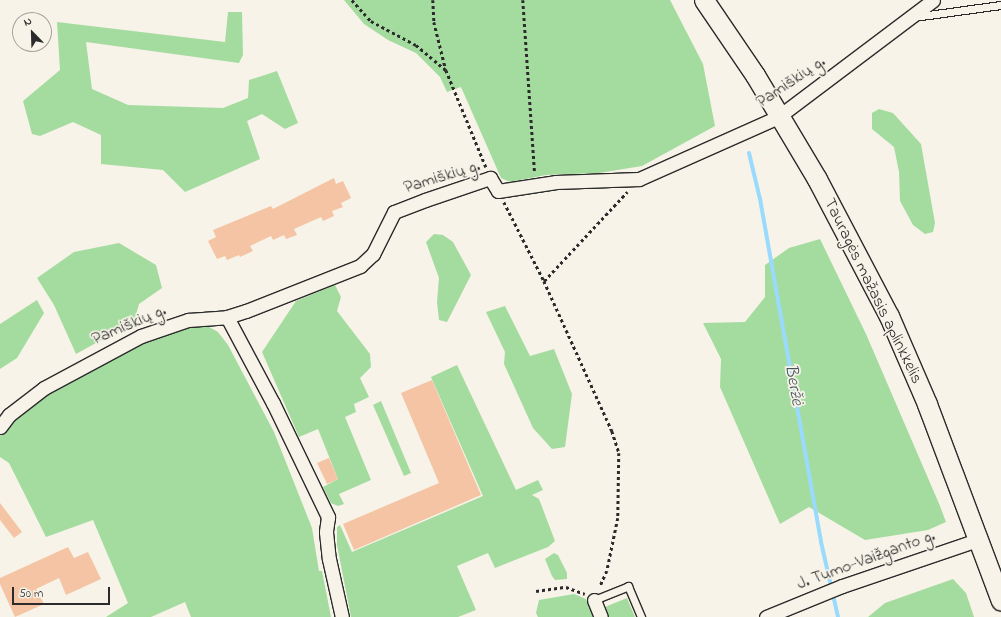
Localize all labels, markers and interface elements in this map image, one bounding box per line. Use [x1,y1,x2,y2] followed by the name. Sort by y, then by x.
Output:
[12,12,52,52] north arrow
[21,13,34,31] text: N
[753,52,829,112] street label: Pamiškių g.
[402,156,482,198] street label: Pamiškių g.
[819,195,927,387] street label: Tauragės mažasis aplinkkelis
[89,300,169,350] street label: Pamiškių g.
[779,363,807,407] water label: Beržė
[794,526,938,594] street label: J. Tumo-Vaižganto g.
[14,579,112,605] scale bar
[19,585,43,603] text: 50 m

